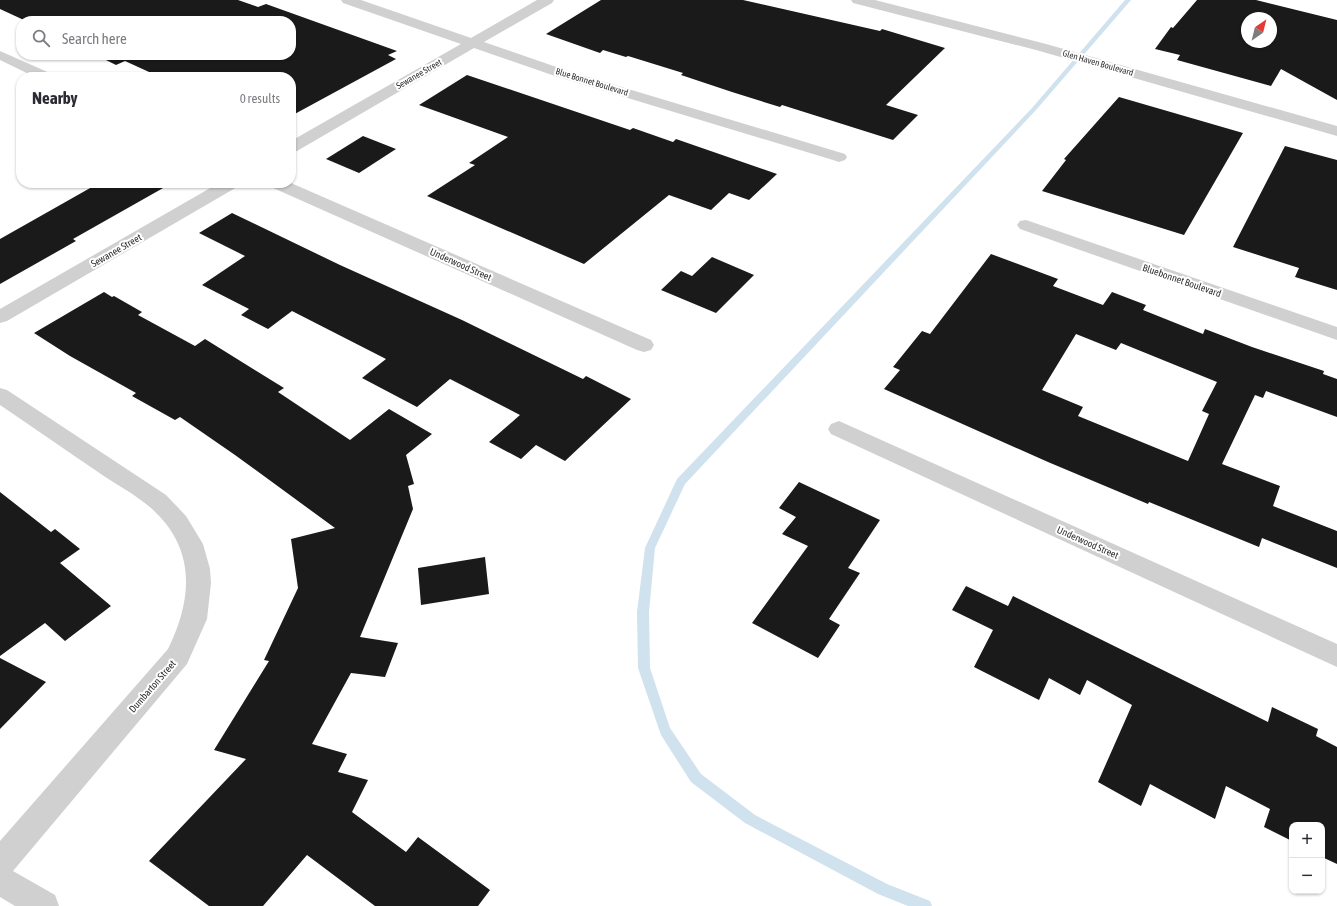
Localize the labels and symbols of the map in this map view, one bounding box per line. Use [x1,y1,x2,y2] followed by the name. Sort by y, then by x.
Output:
[1241,12,1277,48] north arrow
[1061,48,1135,78] street label: Glen Haven Boulevard
[395,57,444,91] street label: Sewanee Street
[555,66,629,98] street label: Blue Bonnet Boulevard
[89,232,144,269] street label: Sewanee Street
[428,246,493,283] street label: Underwood Street
[1141,262,1223,299] street label: Bluebonnet Boulevard
[1055,524,1120,561] street label: Underwood Street
[127,658,178,715] street label: Dumbarton Street

